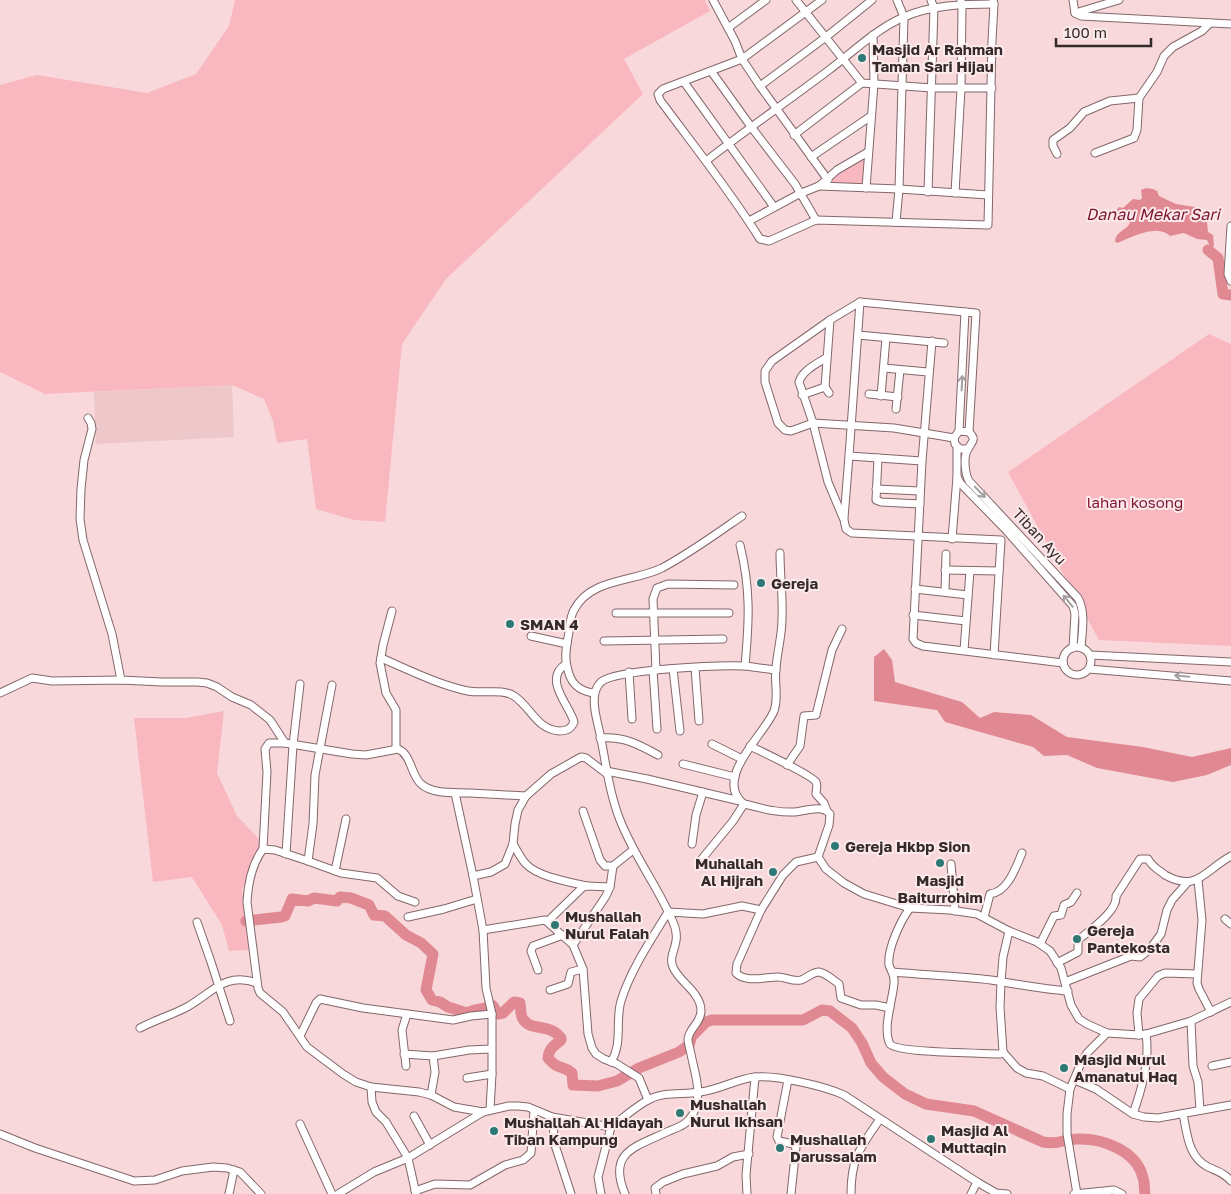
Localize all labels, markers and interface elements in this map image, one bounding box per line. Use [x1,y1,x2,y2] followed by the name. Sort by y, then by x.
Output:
[1056,15,1151,47] scale bar
[1064,23,1107,41] text: 100 m
[872,40,1003,75] place label: Masjid Ar Rahman Taman Sari Hijau
[856,52,868,64] marker: Masjid Ar Rahman Taman Sari Hijau
[1086,204,1222,224] water label: Danau Mekar Sari
[957,375,966,391] one-way arrow
[974,486,986,498] one-way arrow
[1087,493,1183,511] park label: lahan kosong
[1009,504,1071,568] street label: Tiban Ayu
[771,574,818,592] place label: Gereja
[755,577,767,589] marker: Gereja
[1062,595,1073,608] one-way arrow
[520,615,579,633] place label: SMAN 4
[504,618,516,630] marker: SMAN 4
[1175,672,1191,681] one-way arrow
[845,837,970,855] place label: Gereja Hkbp Sion
[829,840,841,852] marker: Gereja Hkbp Sion
[695,854,763,889] place label: Muhallah Al Hijrah
[934,857,946,869] marker: Masjid Baiturrohim
[767,866,779,878] marker: Muhallah Al Hijrah
[897,871,983,906] place label: Masjid Baiturrohim
[565,907,649,942] place label: Mushallah Nurul Falah
[549,919,561,931] marker: Mushallah Nurul Falah
[1087,921,1170,956] place label: Gereja Pantekosta
[1071,933,1083,945] marker: Gereja Pantekosta
[1074,1050,1177,1085] place label: Masjid Nurul Amanatul Haq
[1058,1062,1070,1074] marker: Masjid Nurul Amanatul Haq
[690,1095,783,1130] place label: Mushallah Nurul Ikhsan
[674,1107,686,1119] marker: Mushallah Nurul Ikhsan
[504,1113,663,1148] place label: Mushallah Al Hidayah Tiban Kampung
[941,1121,1008,1156] place label: Masjid Al Muttaqin
[488,1125,500,1137] marker: Mushallah Al Hidayah Tiban Kampung
[790,1130,877,1165] place label: Mushallah Darussalam
[925,1133,937,1145] marker: Masjid Al Muttaqin
[774,1142,786,1154] marker: Mushallah Darussalam

